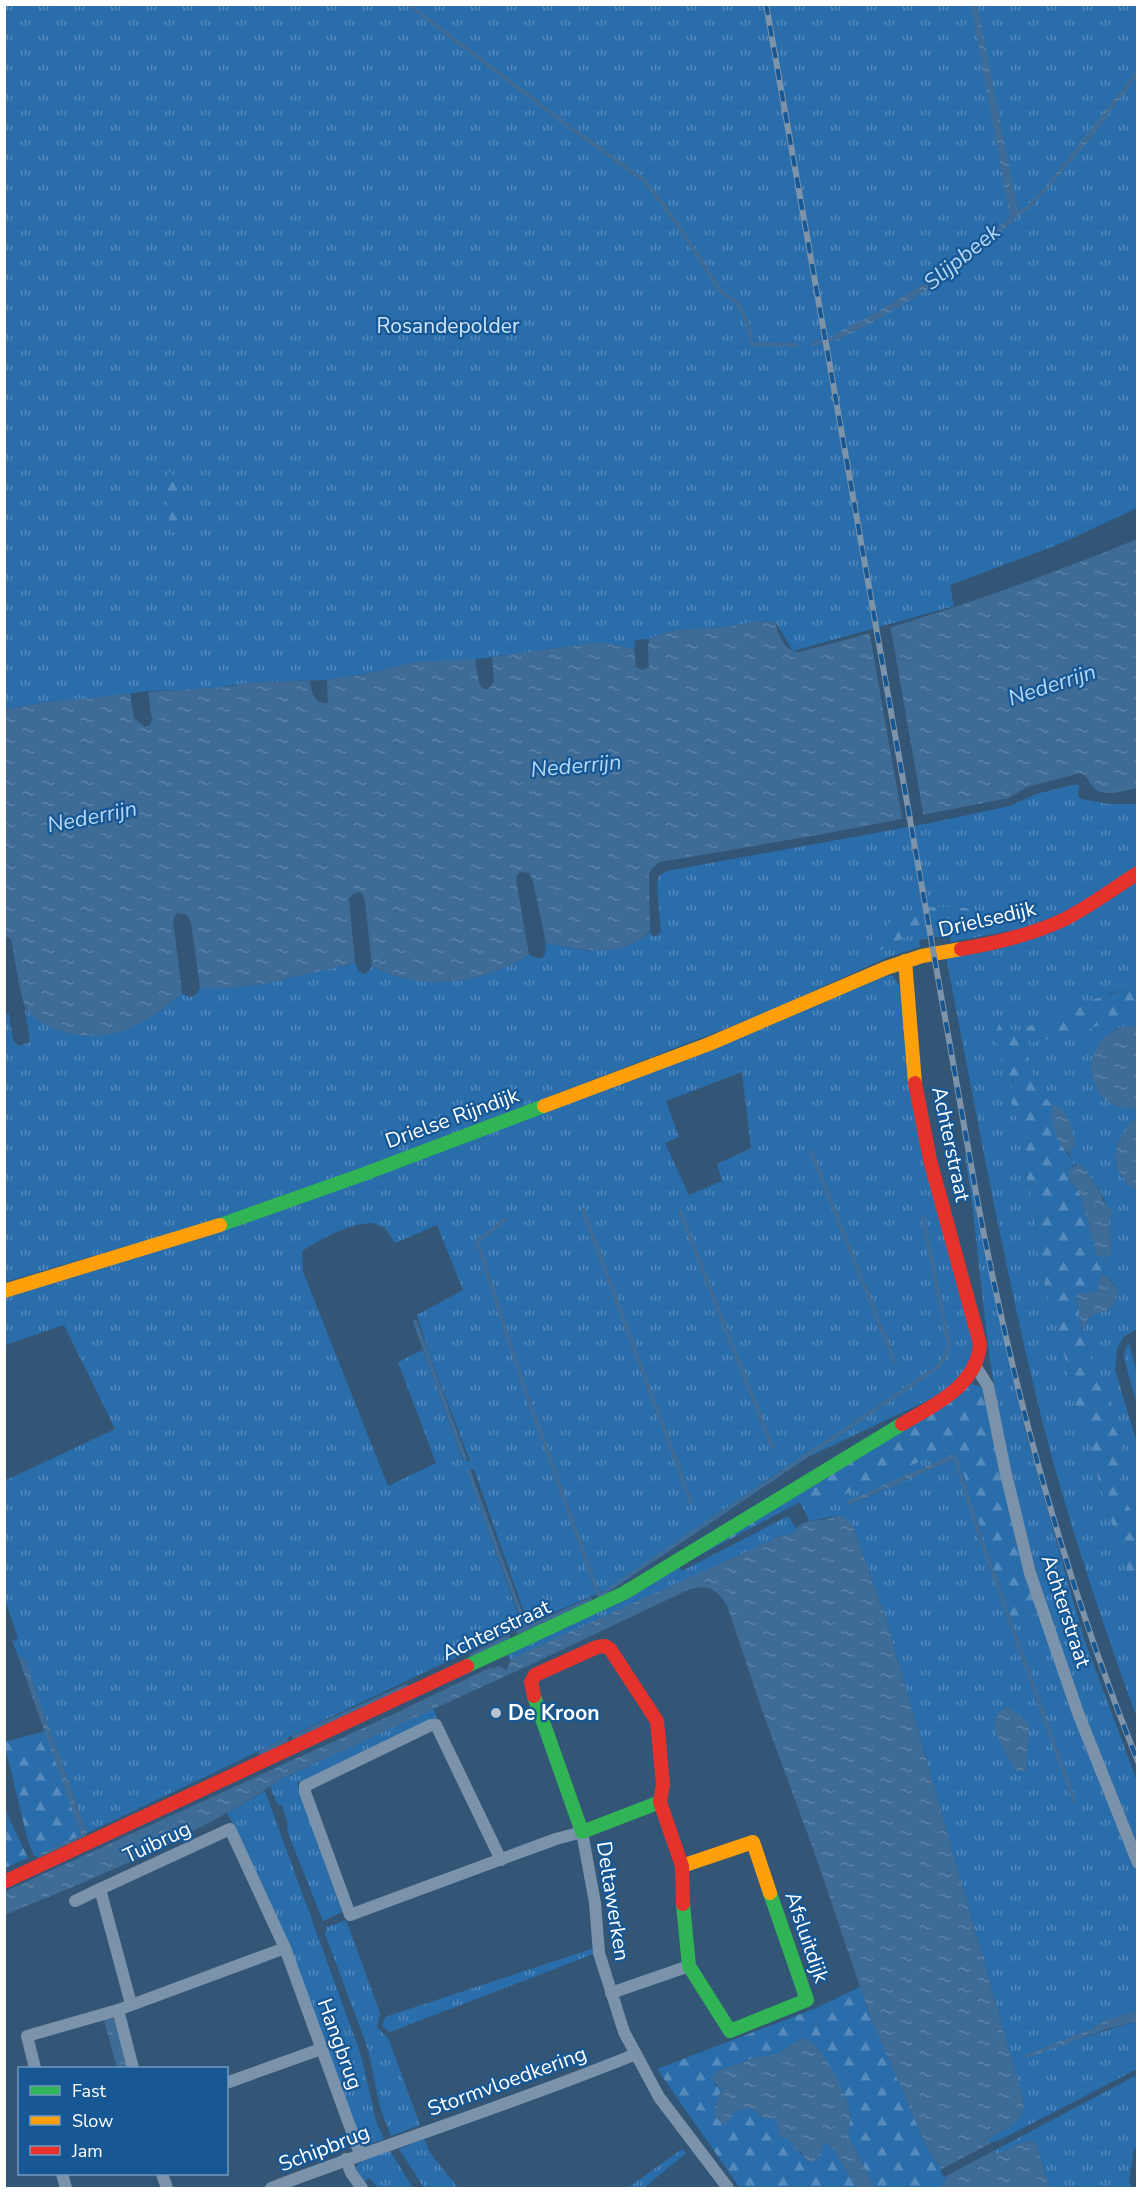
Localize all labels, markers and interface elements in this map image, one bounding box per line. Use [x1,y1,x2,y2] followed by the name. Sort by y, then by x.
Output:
[917,216,1007,297] water label: Slijpbeek
[376,312,520,340] park label: Rosandepolder
[1004,657,1100,713] water label: Nederrijn
[529,747,623,785] water label: Nederrijn
[44,794,140,840] water label: Nederrijn
[936,894,1039,944] street label: Drielsedijk
[381,1081,523,1155] street label: Drielse Rijndijk
[925,1084,977,1205] street label: Achterstraat
[1035,1551,1098,1672] street label: Achterstraat
[437,1592,556,1667] street label: Achterstraat
[508,1699,600,1727] place label: De Kroon
[489,1706,503,1720] marker: De Kroon
[119,1814,195,1870] street label: Tuibrug
[590,1839,636,1963] street label: Deltawerken
[778,1888,836,1987] street label: Afsluitdijk
[311,1994,369,2094] street label: Hangbrug
[424,2039,590,2123] street label: Stormvloedkering
[18,2067,228,2175] legend
[72,2079,107,2103] text: Fast
[72,2109,113,2133] text: Slow
[274,2118,374,2178] street label: Schipbrug
[71,2139,103,2163] text: Jam

